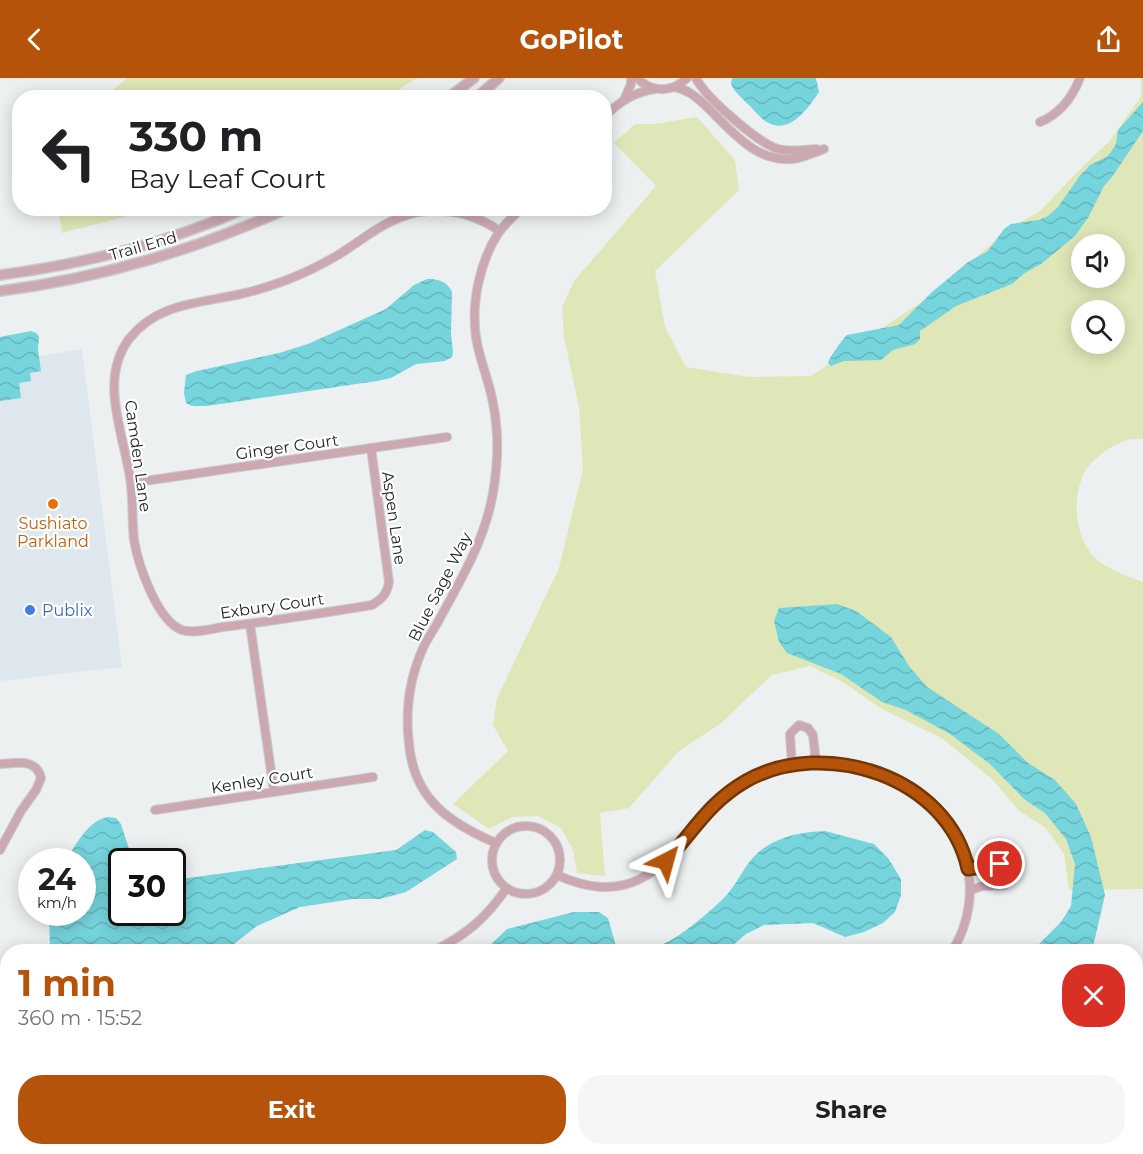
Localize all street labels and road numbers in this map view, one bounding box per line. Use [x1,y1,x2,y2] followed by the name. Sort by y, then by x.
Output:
[107,227,179,265] street label: Trail End
[121,399,155,513] street label: Camden Lane
[234,430,340,464] street label: Ginger Court
[378,470,410,566] street label: Aspen Lane
[404,529,476,645] street label: Blue Sage Way
[219,589,326,623] street label: Exbury Court
[210,762,315,797] street label: Kenley Court

